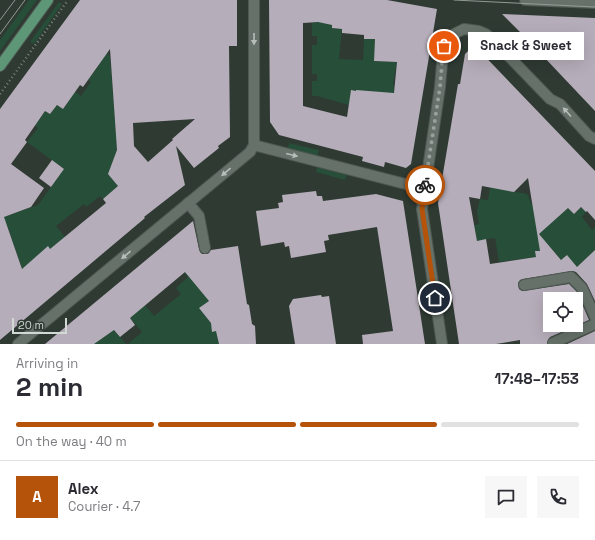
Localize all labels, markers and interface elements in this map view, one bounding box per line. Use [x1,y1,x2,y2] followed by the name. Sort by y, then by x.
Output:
[427,29,461,63] pin
[468,32,584,60] callout: Snack & Sweet
[251,33,257,46] one-way arrow
[433,35,455,57] icon: bag
[480,37,572,54] text: Snack & Sweet
[563,107,572,117] one-way arrow
[286,152,298,158] one-way arrow
[405,165,445,205] courier
[221,168,231,177] one-way arrow
[414,174,436,196] icon: bike
[120,250,131,259] one-way arrow
[418,281,452,315] pin
[424,287,446,309] icon: home
[543,292,583,332] map controls
[543,292,583,332] button: locate
[12,316,67,335] scale bar
[18,318,44,332] text: 20 m
[16,355,78,372] text: Arriving in
[494,369,579,388] text: 17:48–17:53
[16,370,83,404] text: 2 min
[16,433,127,450] text: On the way · 40 m
[485,476,527,518] button: chat
[537,476,579,518] button: phone
[68,479,99,498] text: Alex
[32,487,42,506] text: A
[68,498,140,515] text: Courier · 4.7

